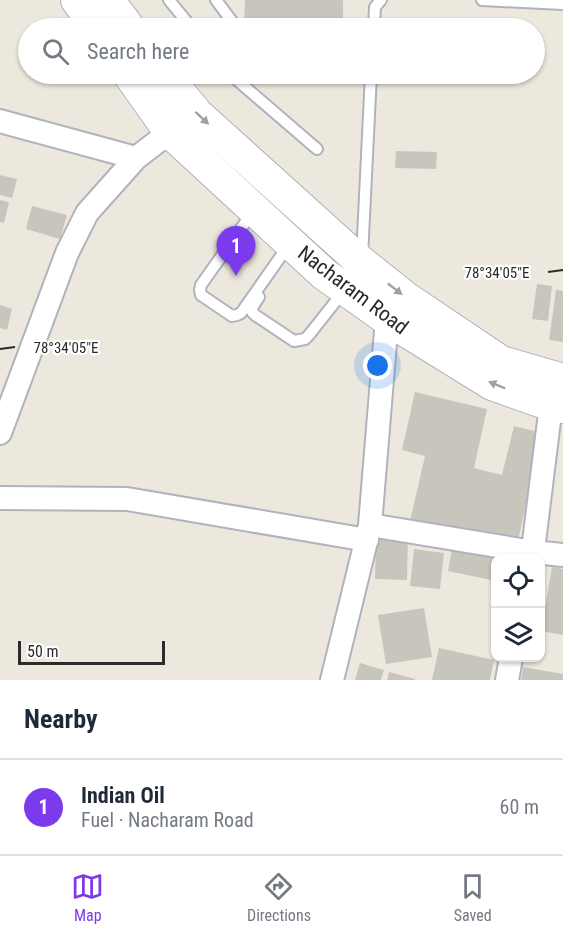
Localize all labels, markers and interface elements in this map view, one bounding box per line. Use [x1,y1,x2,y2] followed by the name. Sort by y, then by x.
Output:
[18,18,545,84] search box
[39,35,72,68] icon: search
[87,39,189,64] text: Search here
[194,111,208,125] one-way arrow
[216,226,256,276] pin: 1
[293,241,413,339] street label: Nacharam Road
[465,264,529,282] text: 78°34'05"E
[387,283,403,296] one-way arrow
[34,339,98,357] text: 78°34'05"E
[363,351,392,380] your location
[487,380,505,390] one-way arrow
[491,554,545,662] map controls
[491,554,545,608] button: locate
[491,608,545,662] button: layers
[18,638,165,666] scale bar
[27,642,59,661] text: 50 m
[24,704,98,734] text: Nearby
[81,783,165,808] text: Indian Oil
[38,795,49,819] text: 1
[500,795,539,819] text: 60 m
[81,808,254,832] text: Fuel · Nacharam Road
[71,870,104,925] tab: Map
[247,870,311,925] tab: Directions
[454,870,492,925] tab: Saved

